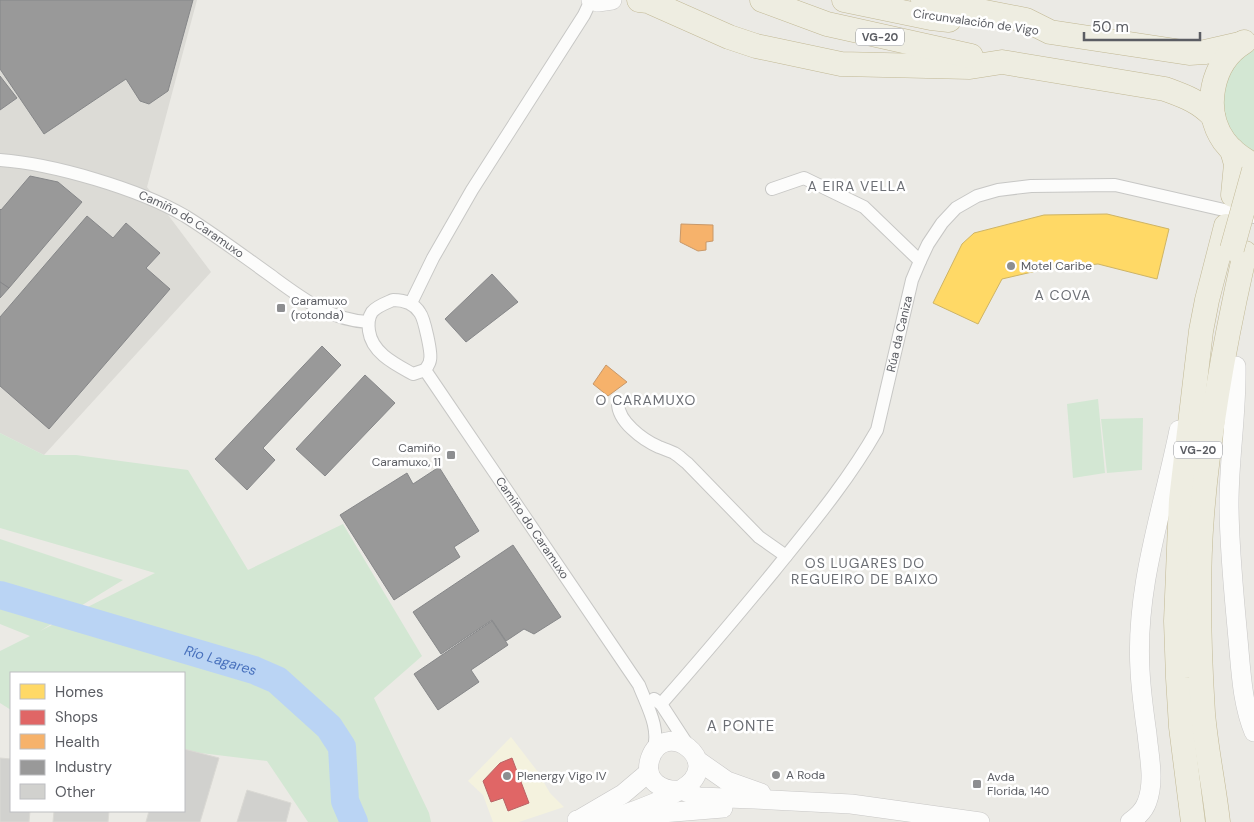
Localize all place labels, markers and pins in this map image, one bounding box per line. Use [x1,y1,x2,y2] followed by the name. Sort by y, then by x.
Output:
[1021,258,1092,274] place label: Motel Caribe
[1005,260,1017,272] marker: Motel Caribe
[291,293,348,323] place label: Caramuxo (rotonda)
[275,302,287,314] marker: Caramuxo (rotonda)
[372,440,441,470] place label: Camiño Caramuxo, 11
[445,449,457,461] marker: Camiño Caramuxo, 11
[786,767,825,783] place label: A Roda
[517,768,607,784] place label: Plenergy Vigo IV
[770,769,782,781] marker: A Roda
[987,769,1049,799] place label: Avda Florida, 140
[501,770,513,782] marker: Plenergy Vigo IV
[971,778,983,790] marker: Avda Florida, 140

